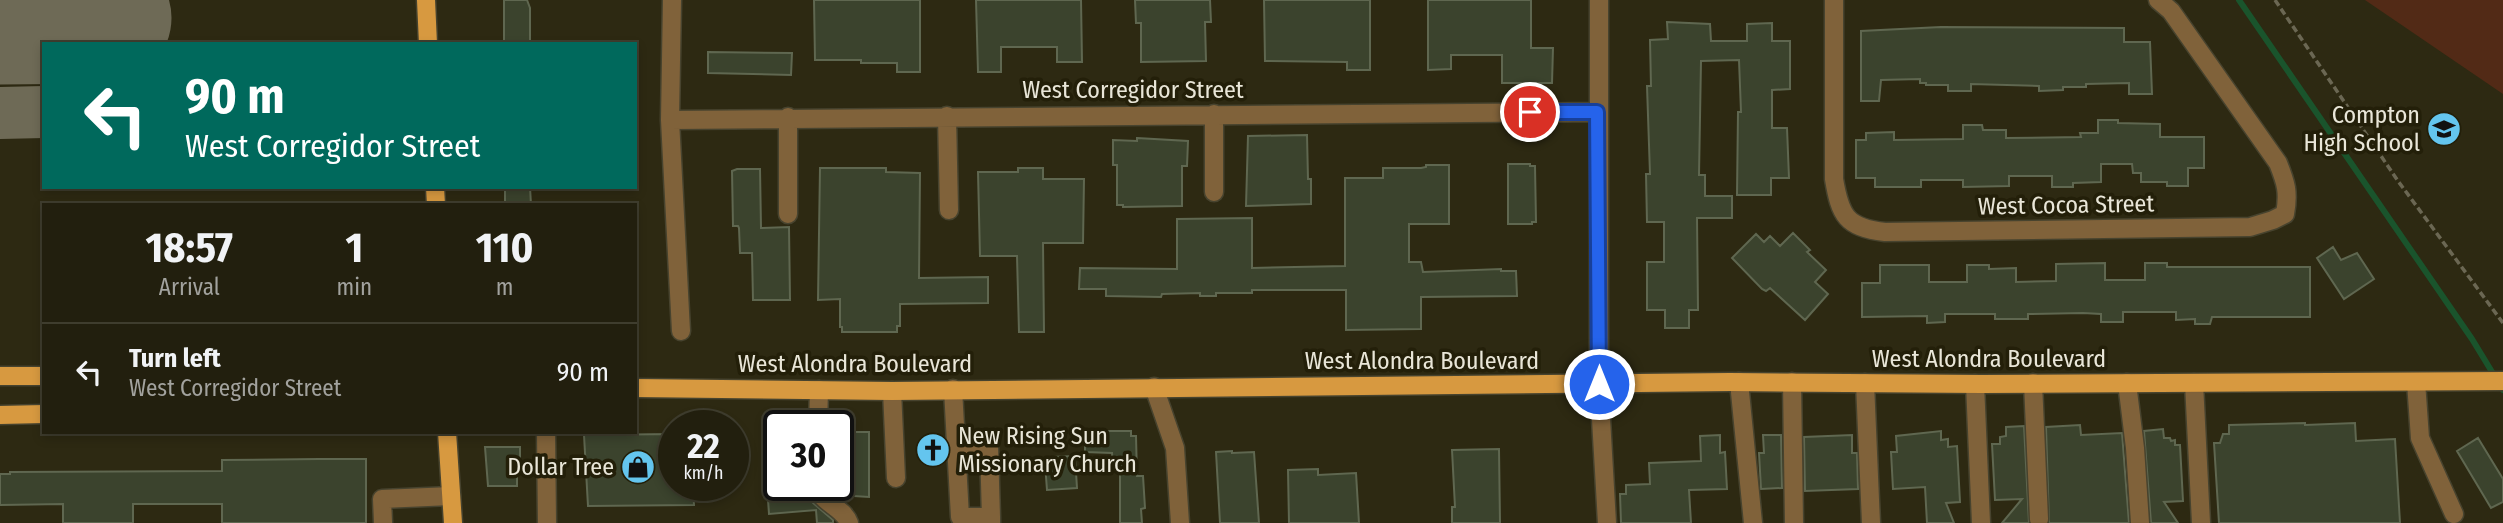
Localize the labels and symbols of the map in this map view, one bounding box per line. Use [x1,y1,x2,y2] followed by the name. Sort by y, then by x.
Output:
[1022,76,1244,104] street label: West Corregidor Street
[1500,82,1560,142] pin
[2303,101,2420,157] place label: Compton High School
[2425,110,2463,148] school or university icon: Compton High School
[1978,189,2155,221] street label: West Cocoa Street
[1872,345,2106,373] street label: West Alondra Boulevard
[1305,347,1539,375] street label: West Alondra Boulevard
[1562,347,1636,421] position arrow
[738,350,972,378] street label: West Alondra Boulevard
[763,410,854,501] speed limit sign: 30
[958,422,1137,478] place label: New Rising Sun Missionary Church
[914,431,952,469] church icon: New Rising Sun Missionary Church
[619,448,657,486] shop icon: Dollar Tree
[507,453,614,481] place label: Dollar Tree

